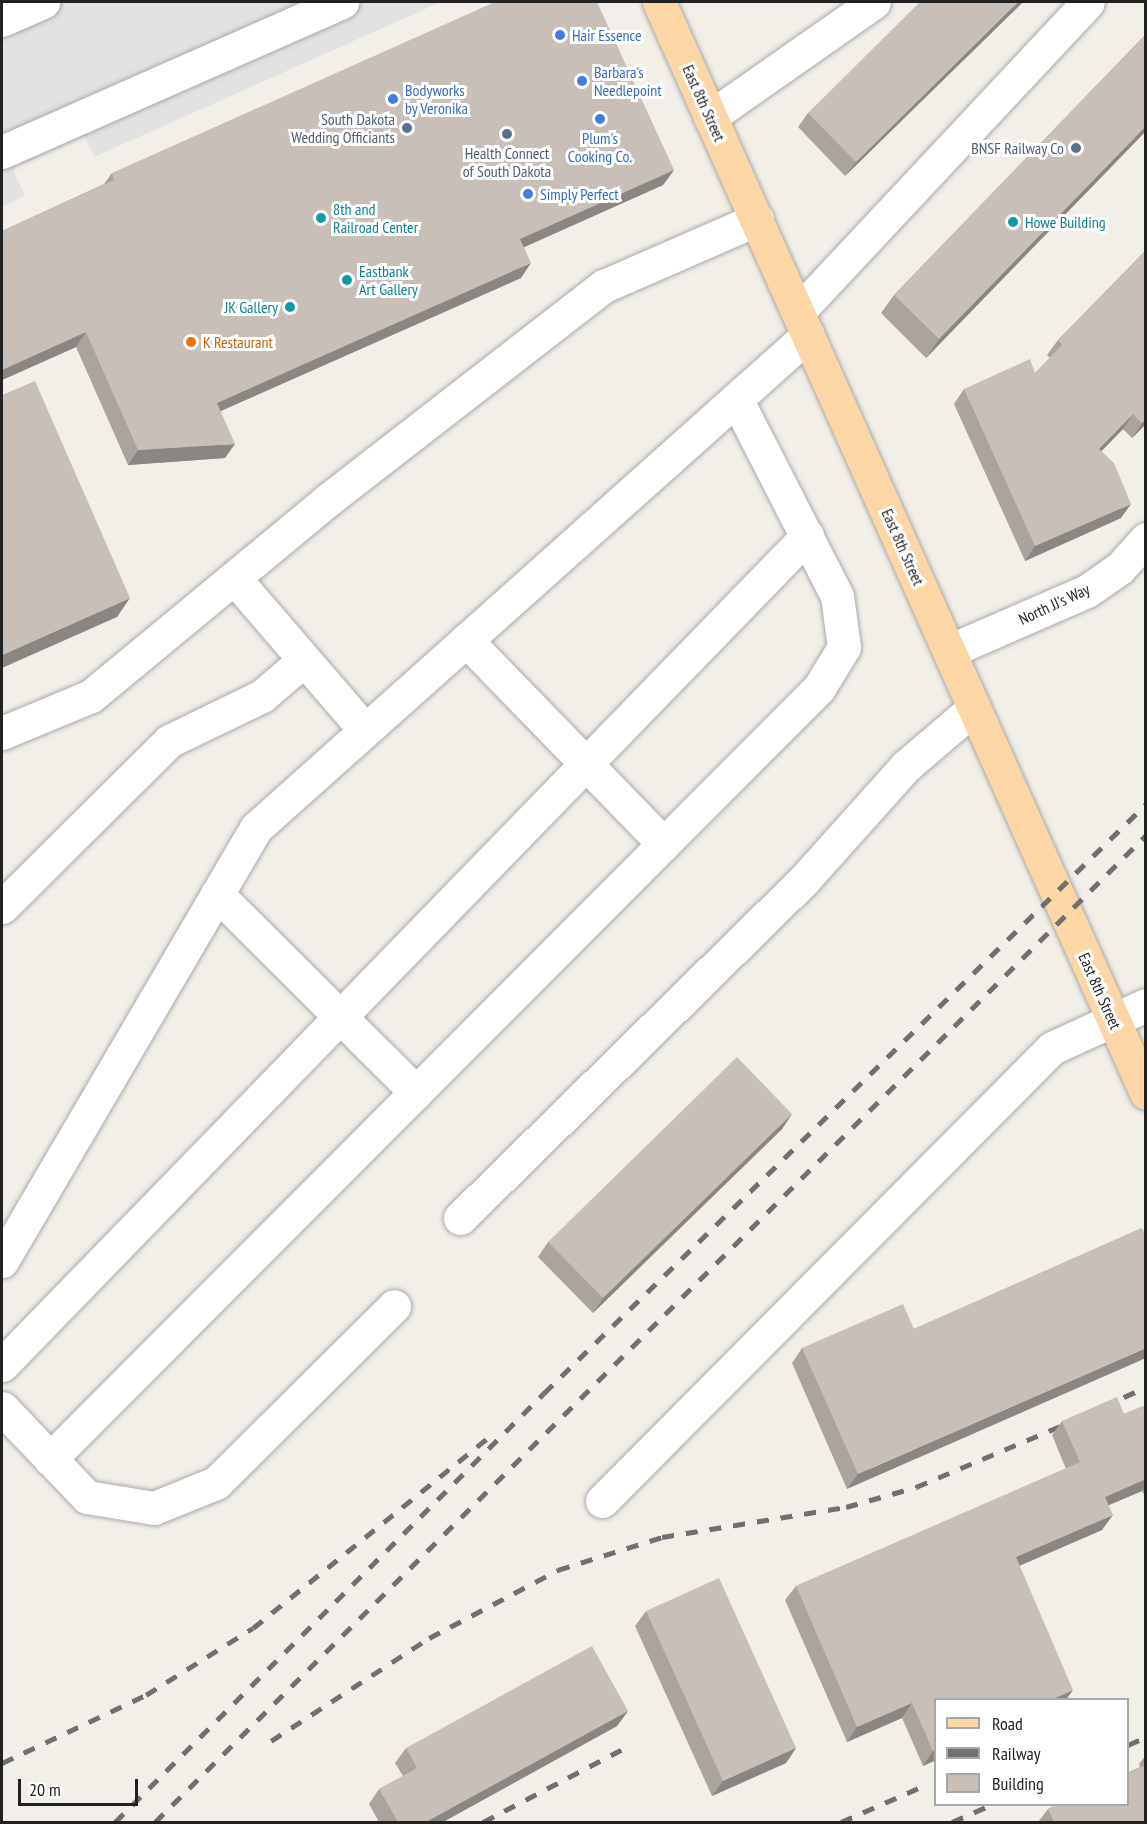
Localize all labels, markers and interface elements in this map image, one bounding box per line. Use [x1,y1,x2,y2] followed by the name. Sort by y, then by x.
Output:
[572,25,642,45] place label: Hair Essence
[553,28,567,42] marker: Hair Essence
[594,62,662,100] place label: Barbara's Needlepoint
[679,62,729,144] street label: East 8th Street
[575,74,589,88] marker: Barbara's Needlepoint
[405,80,469,118] place label: Bodyworks by Veronika
[386,92,400,106] marker: Bodyworks by Veronika
[291,109,395,147] place label: South Dakota Wedding Officiants
[593,112,607,126] marker: Plum's Cooking Co.
[400,121,414,135] marker: South Dakota Wedding Officiants
[500,127,514,141] marker: Health Connect of South Dakota
[568,128,632,166] place label: Plum's Cooking Co.
[971,138,1064,158] place label: BNSF Railway Co
[1069,141,1083,155] marker: BNSF Railway Co
[463,143,551,181] place label: Health Connect of South Dakota
[540,184,619,204] place label: Simply Perfect
[521,187,535,201] marker: Simply Perfect
[333,199,418,237] place label: 8th and Railroad Center
[314,211,328,225] marker: 8th and Railroad Center
[1025,212,1106,232] place label: Howe Building
[1006,215,1020,229] marker: Howe Building
[359,261,418,299] place label: Eastbank Art Gallery
[340,273,354,287] marker: Eastbank Art Gallery
[224,297,278,317] place label: JK Gallery
[283,300,297,314] marker: JK Gallery
[203,332,273,352] place label: K Restaurant
[184,335,198,349] marker: K Restaurant
[878,506,928,588] street label: East 8th Street
[1015,579,1093,629] street label: North JJ's Way
[1075,950,1125,1032] street label: East 8th Street
[934,1698,1129,1806] legend
[992,1712,1023,1735] text: Road
[992,1742,1041,1765] text: Railway
[21,1767,141,1805] scale bar
[992,1772,1044,1795] text: Building
[29,1778,61,1801] text: 20 m

